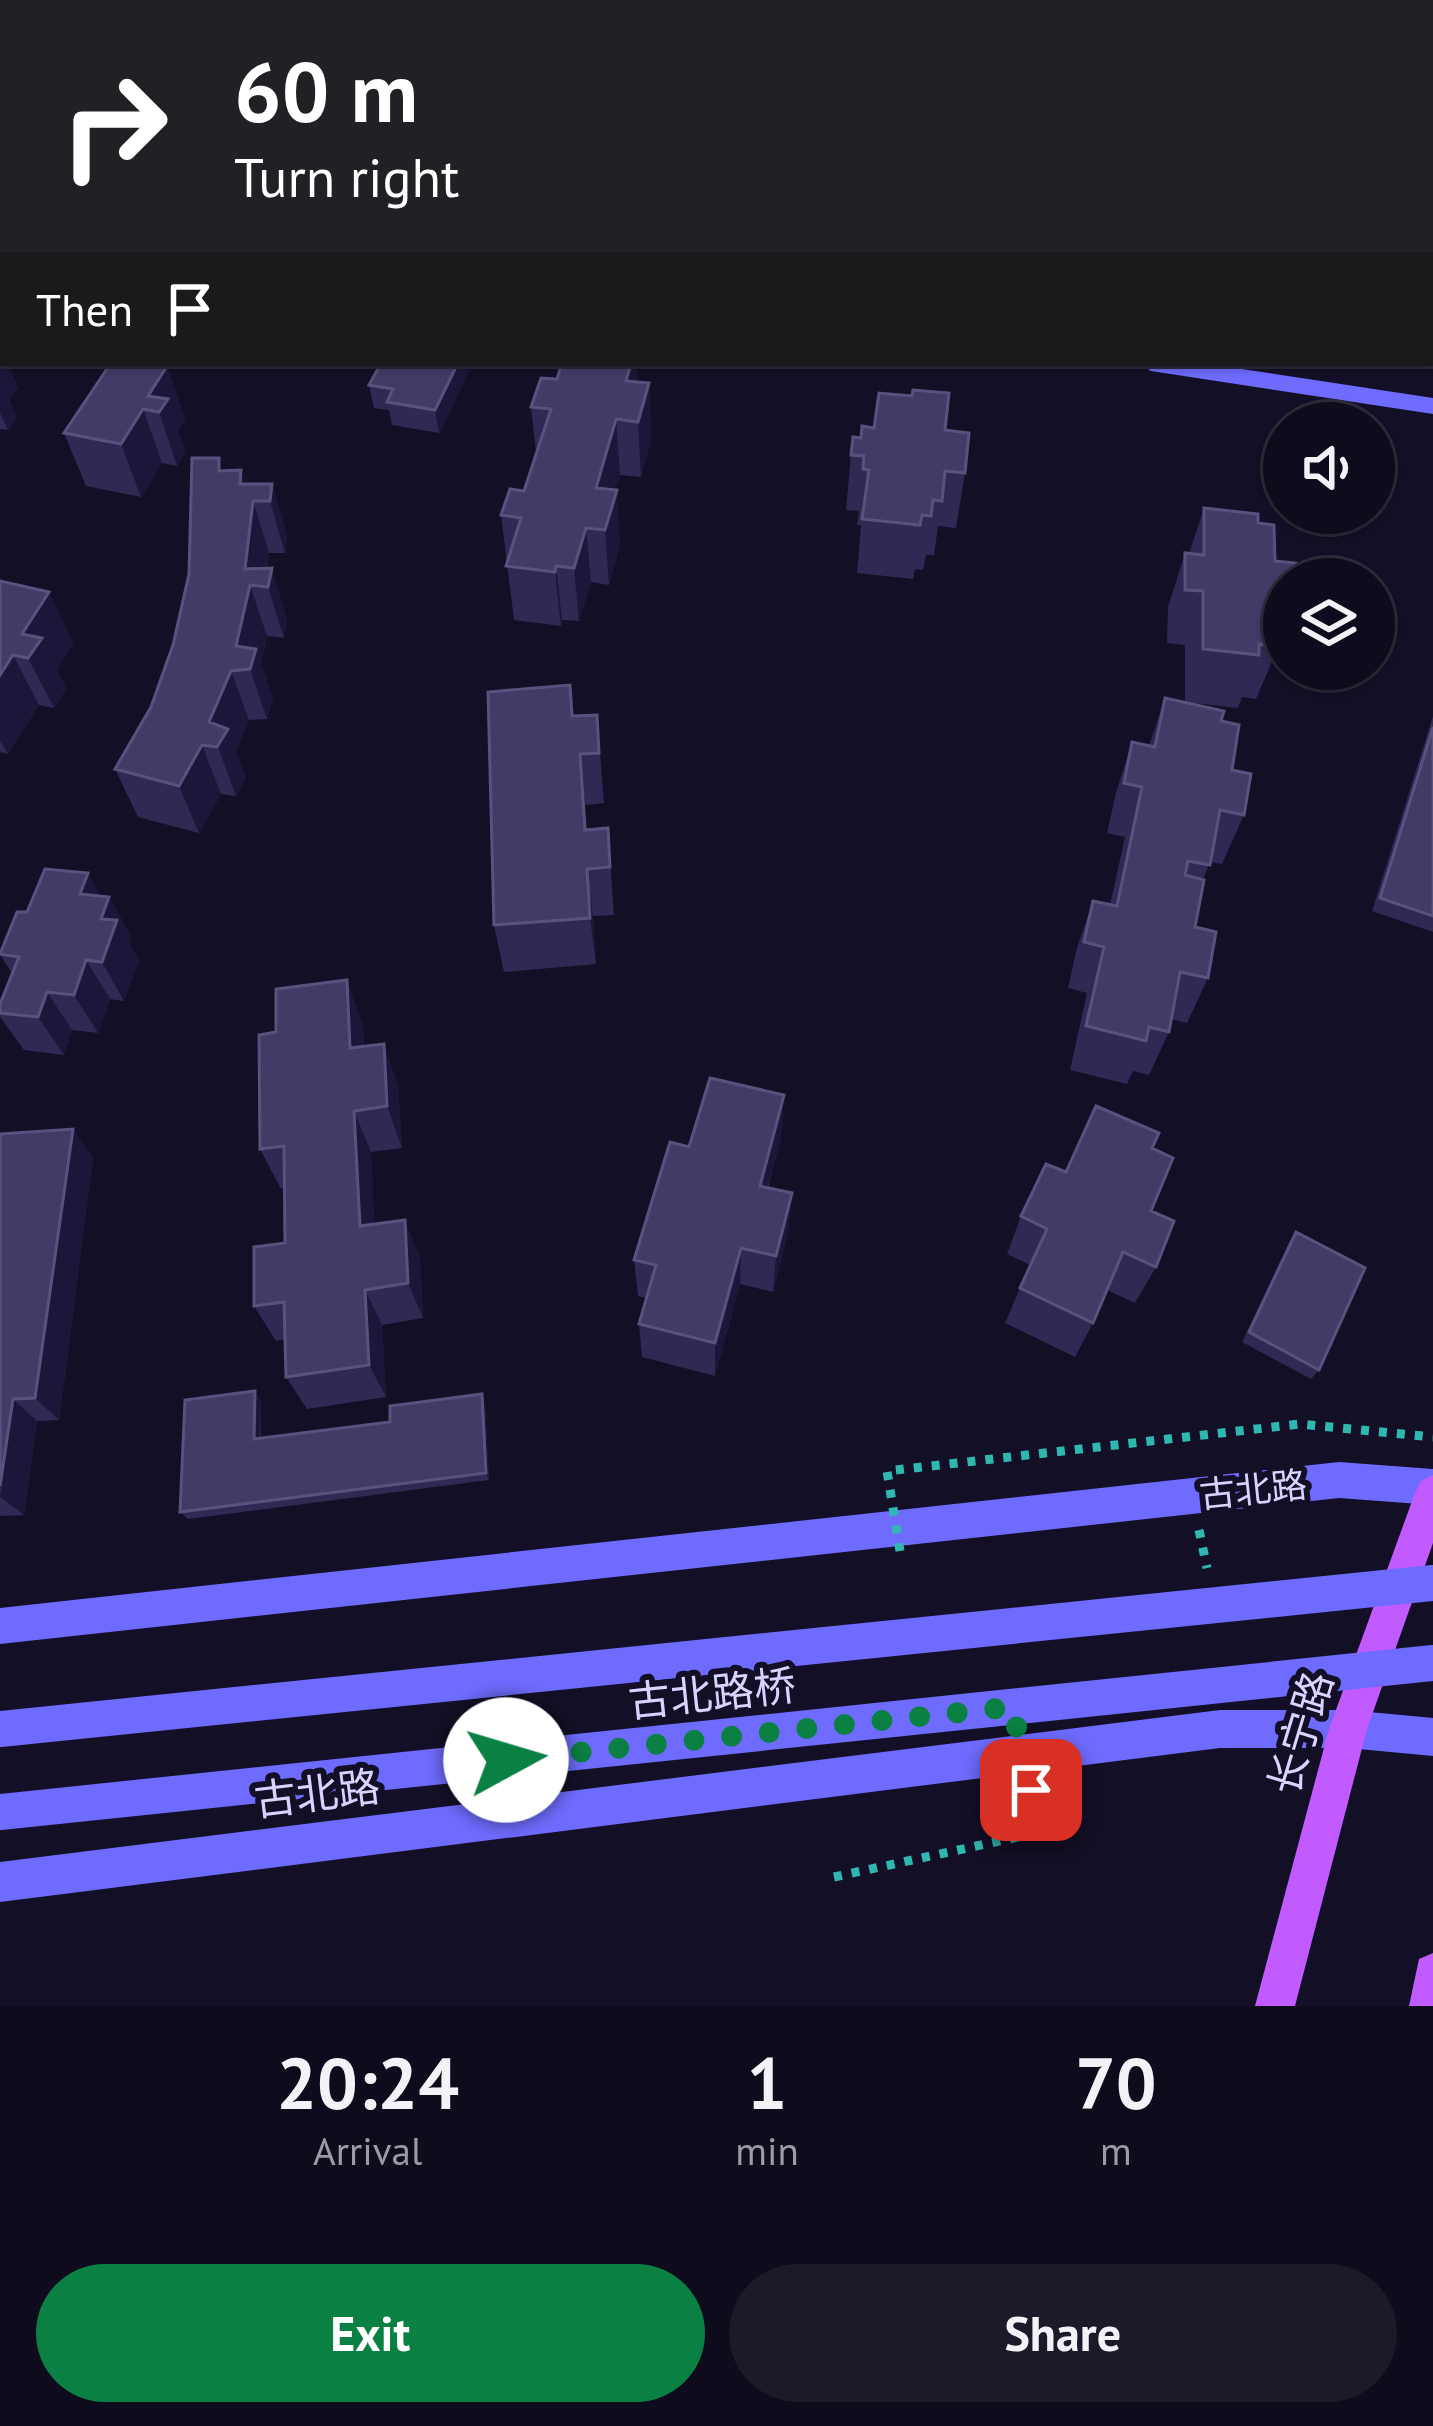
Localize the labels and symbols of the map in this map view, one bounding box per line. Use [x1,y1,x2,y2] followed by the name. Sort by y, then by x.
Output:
[1197,1460,1309,1518] street label: 古北路
[626,1657,798,1729] street label: 古北路桥
[1255,1665,1345,1801] street label: 长宁路
[443,1697,569,1823] position arrow
[980,1739,1082,1841] pin
[251,1758,383,1828] street label: 古北路

